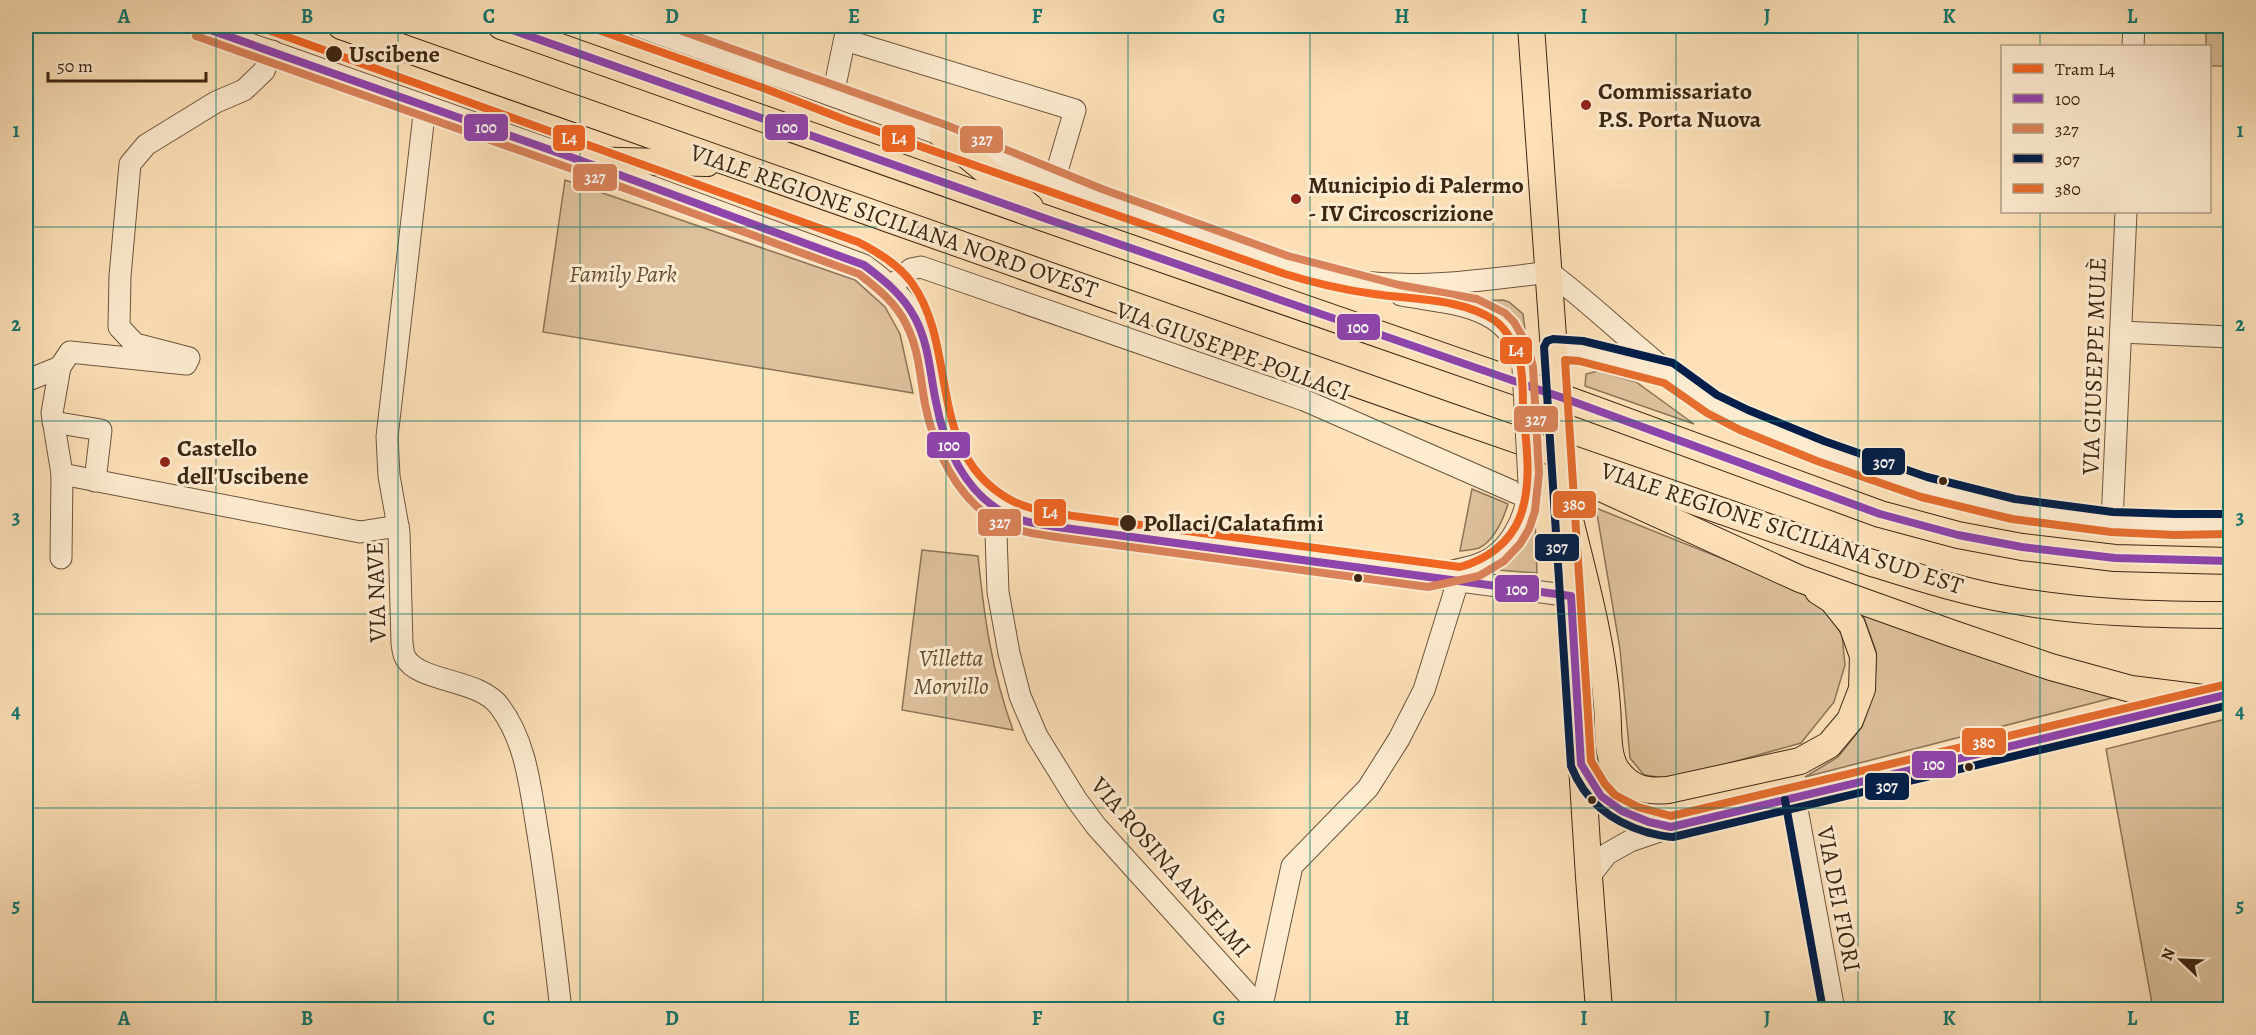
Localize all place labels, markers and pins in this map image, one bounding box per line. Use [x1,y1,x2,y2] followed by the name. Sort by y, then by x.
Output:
[349,38,440,70] place label: Uscibene
[324,44,344,64] marker: Uscibene
[1598,75,1762,135] place label: Commissariato P.S. Porta Nuova
[1579,98,1593,112] marker: Commissariato P.S. Porta Nuova
[1308,169,1524,229] place label: Municipio di Palermo - IV Circoscrizione
[1289,192,1303,206] marker: Municipio di Palermo - IV Circoscrizione
[177,432,309,492] place label: Castello dell'Uscibene
[158,455,172,469] marker: Castello dell'Uscibene
[1937,475,1949,487] unlabelled marker
[1143,507,1324,539] place label: Pollaci/Calatafimi
[1118,513,1138,533] marker: Pollaci/Calatafimi
[1352,572,1364,584] unlabelled marker
[1963,761,1975,773] unlabelled marker
[1586,794,1598,806] unlabelled marker

